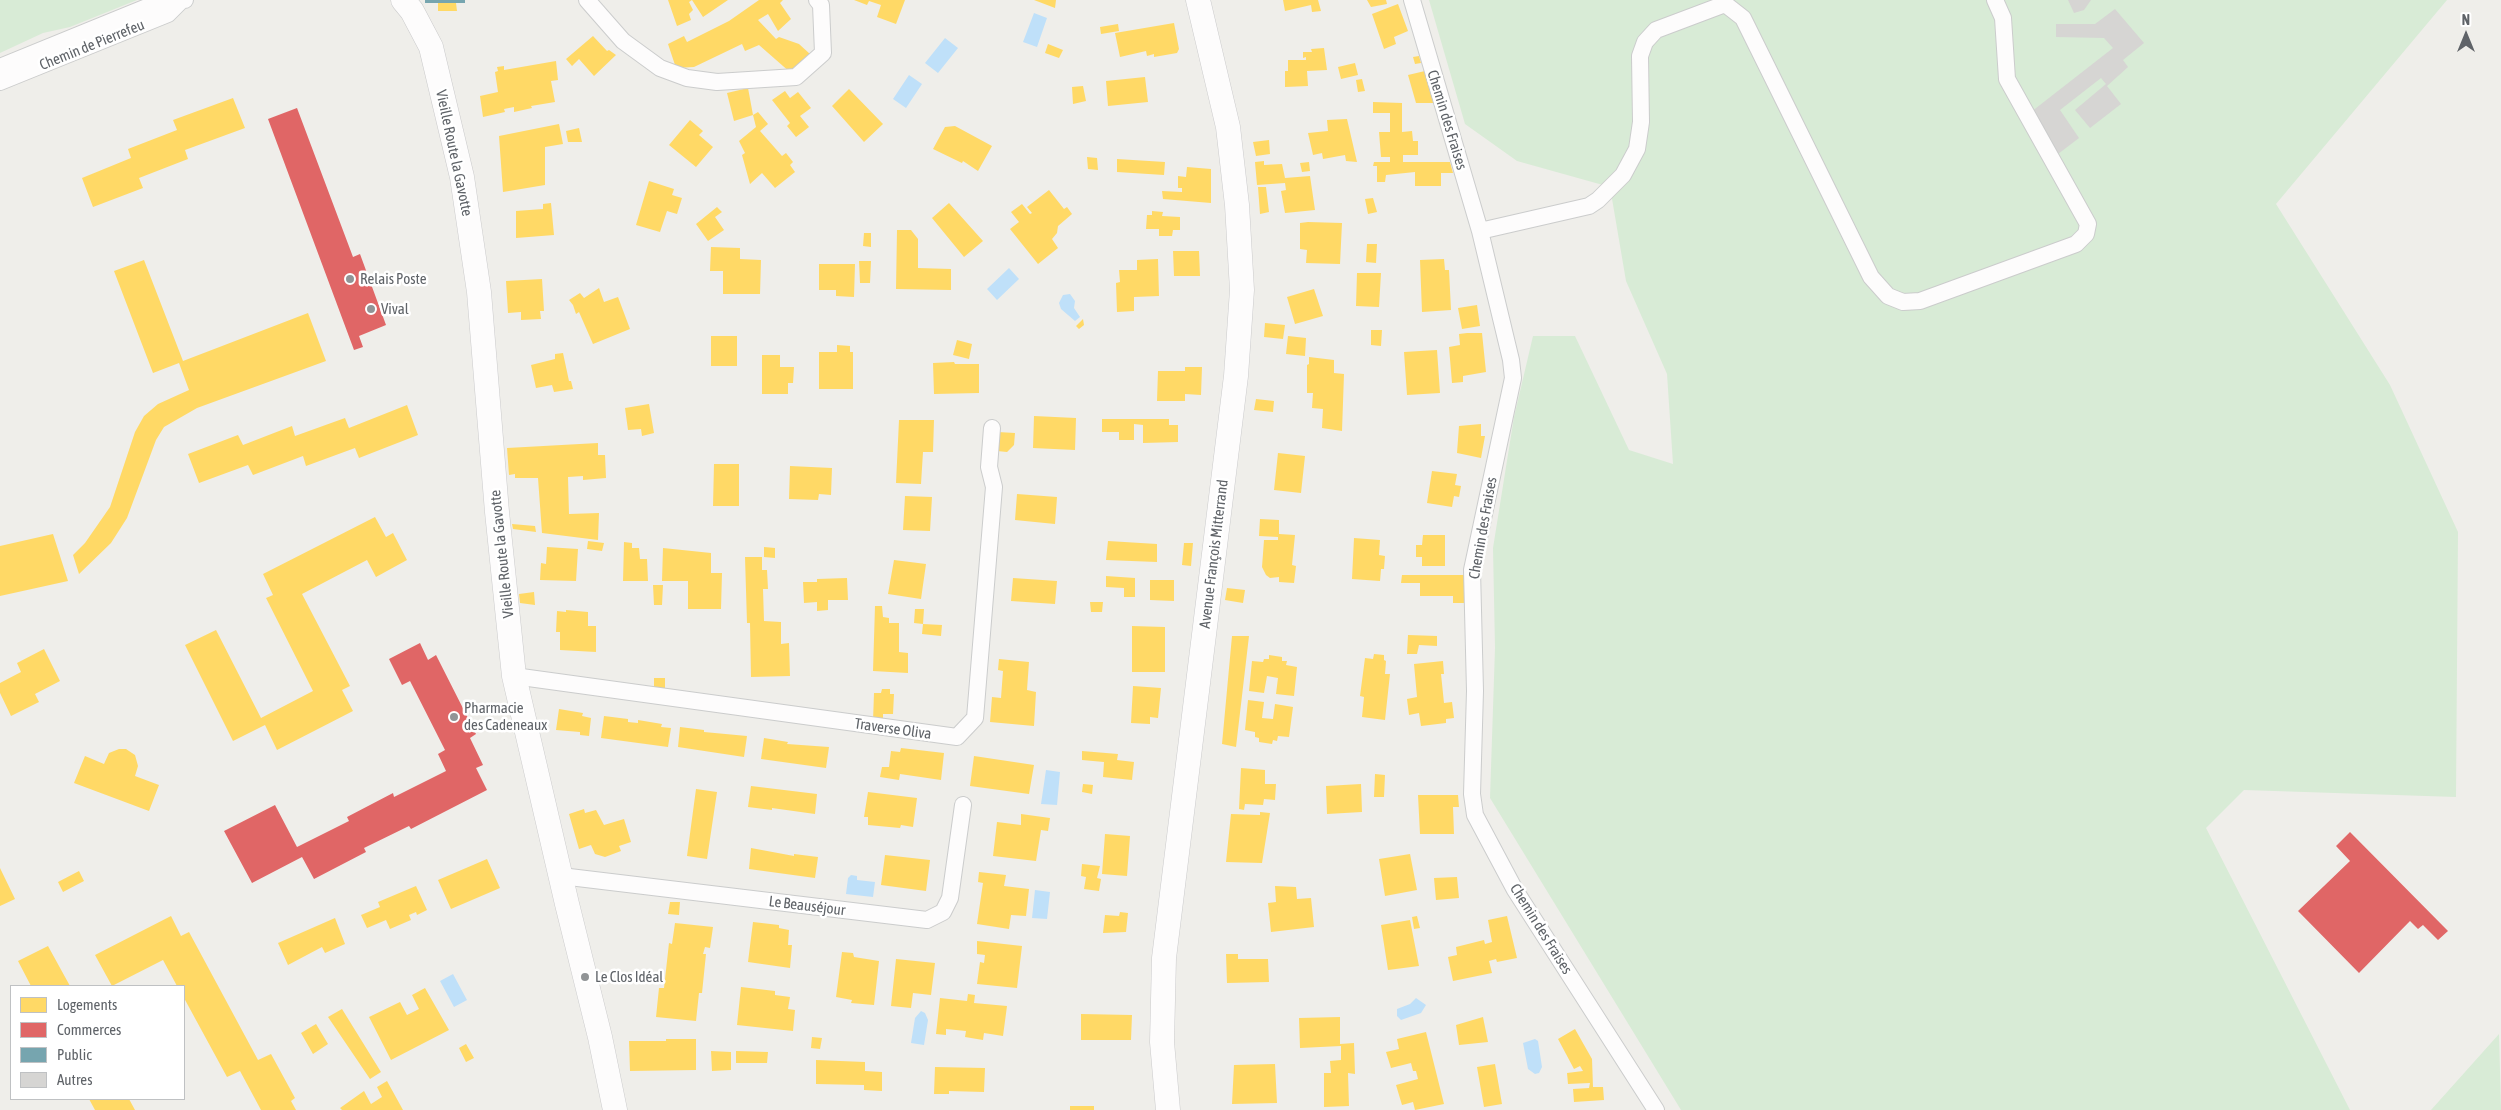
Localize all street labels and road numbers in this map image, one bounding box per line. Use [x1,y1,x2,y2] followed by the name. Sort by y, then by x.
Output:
[37,16,147,74] street label: Chemin de Pierrefeu
[1423,68,1471,172] street label: Chemin des Fraises
[432,88,476,218] street label: Vieille Route la Gavotte
[1465,476,1501,580] street label: Chemin des Fraises
[1196,479,1232,629] street label: Avenue François Mitterrand
[486,489,518,619] street label: Vieille Route la Gavotte
[853,715,933,743] street label: Traverse Oliva
[1506,880,1576,978] street label: Chemin des Fraises
[768,892,846,920] street label: Le Beauséjour

